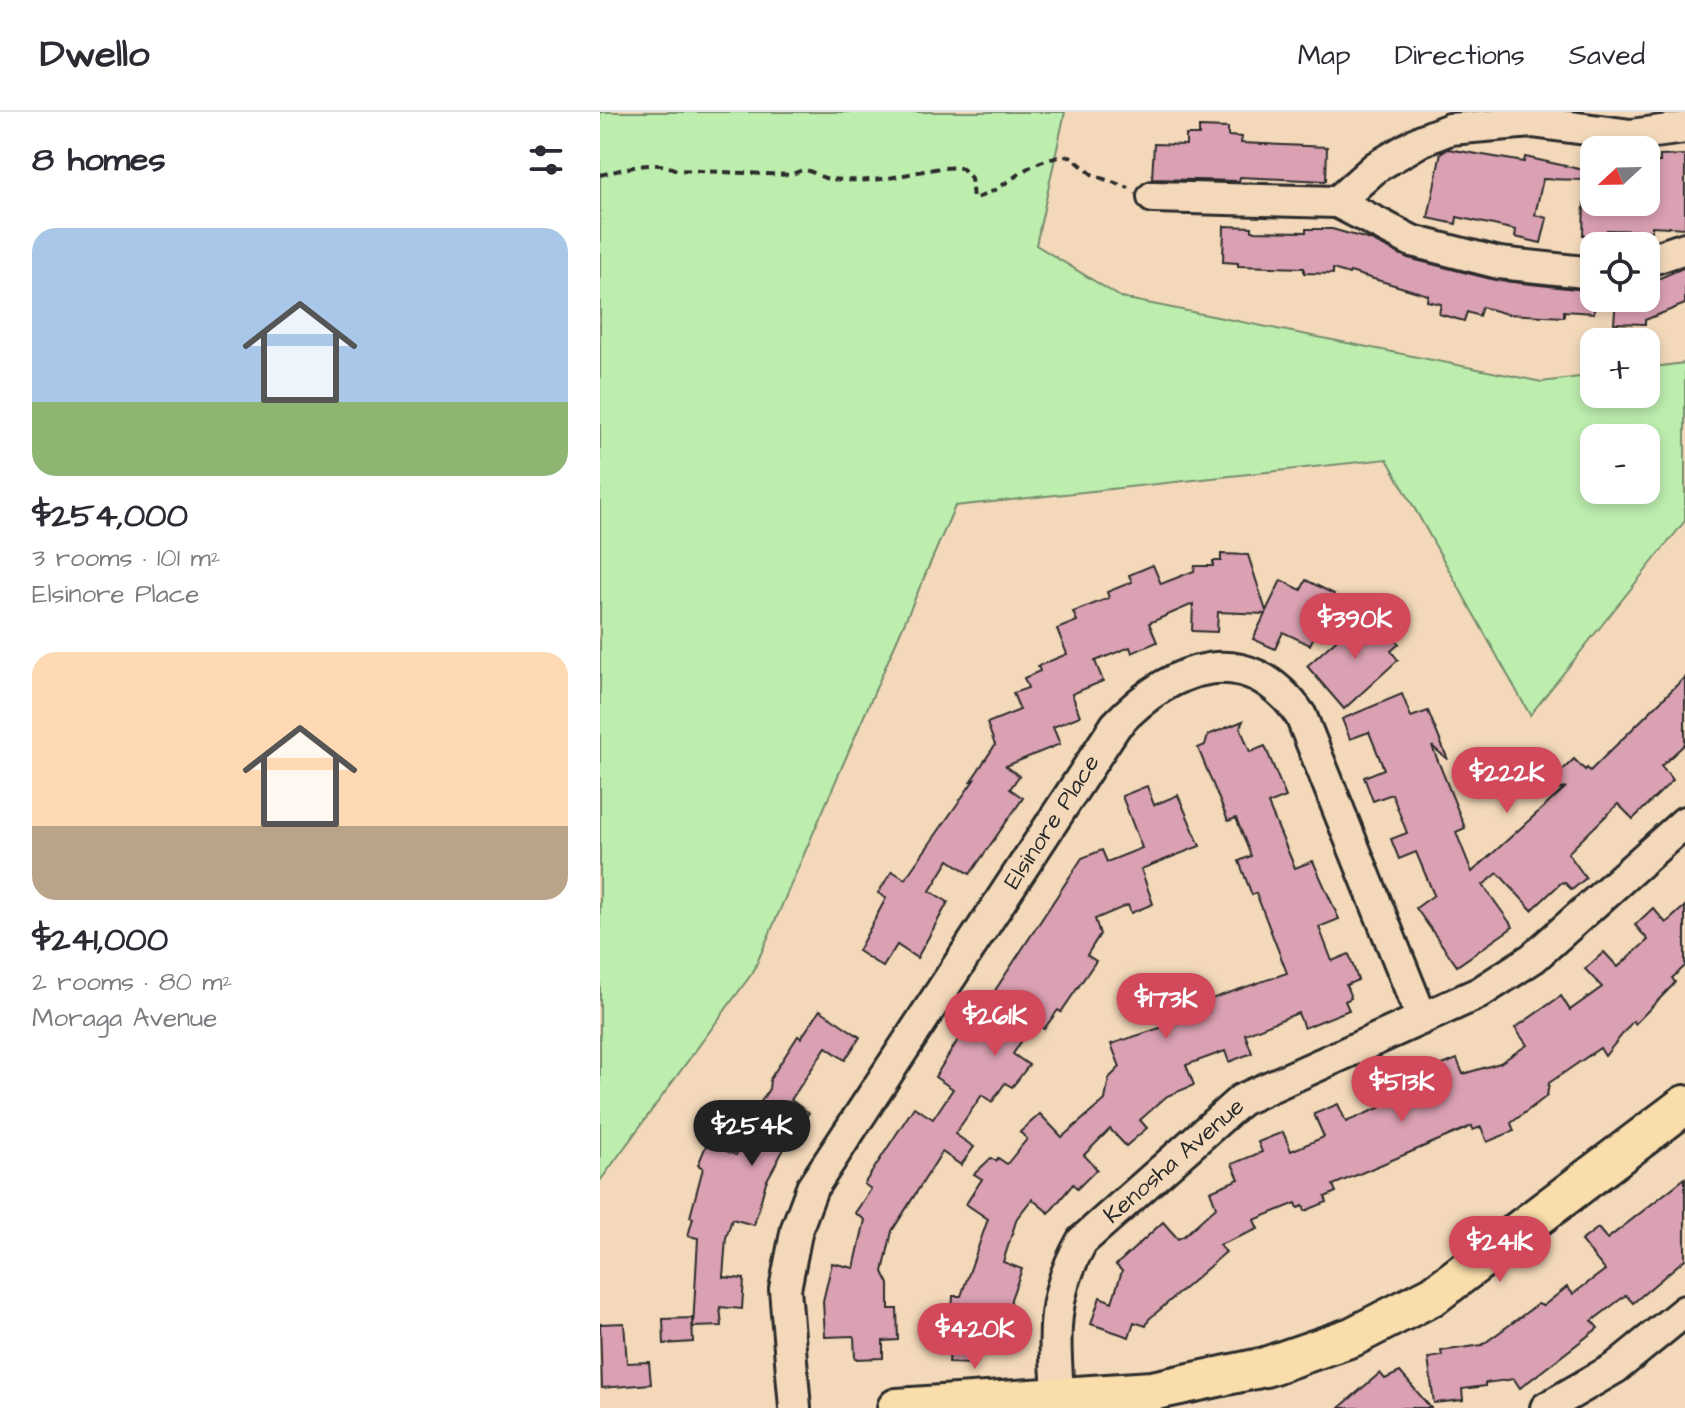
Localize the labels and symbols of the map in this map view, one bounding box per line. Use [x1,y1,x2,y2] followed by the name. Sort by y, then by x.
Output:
[1580,136,1660,216] north arrow
[1299,593,1411,661] pin: $390K
[1451,747,1563,815] pin: $222K
[996,748,1108,896] street label: Elsinore Place
[1110,973,1222,1041] pin: $173K
[939,990,1051,1058] pin: $261K
[1346,1056,1458,1124] pin: $513K
[1096,1090,1252,1232] street label: Kenosha Avenue
[696,1100,808,1168] pin: $254K
[1444,1216,1556,1284] pin: $241K
[919,1303,1031,1371] pin: $420K

